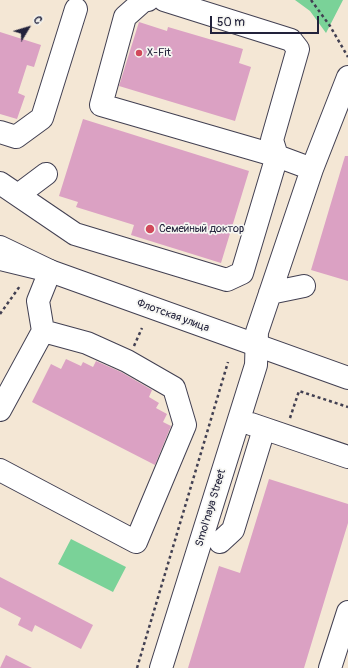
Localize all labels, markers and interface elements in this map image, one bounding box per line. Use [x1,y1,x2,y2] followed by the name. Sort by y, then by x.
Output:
[8,8,48,48] north arrow
[212,8,321,34] scale bar
[31,14,45,27] text: С
[217,15,245,30] text: 50 m
[147,46,171,60] place label: X-Fit
[134,48,144,58] marker: X-Fit
[159,222,244,236] place label: Семейный доктор
[144,223,156,235] marker: Семейный доктор
[135,297,211,335] street label: Флотская улица
[193,468,229,548] street label: Smol'naya Street

